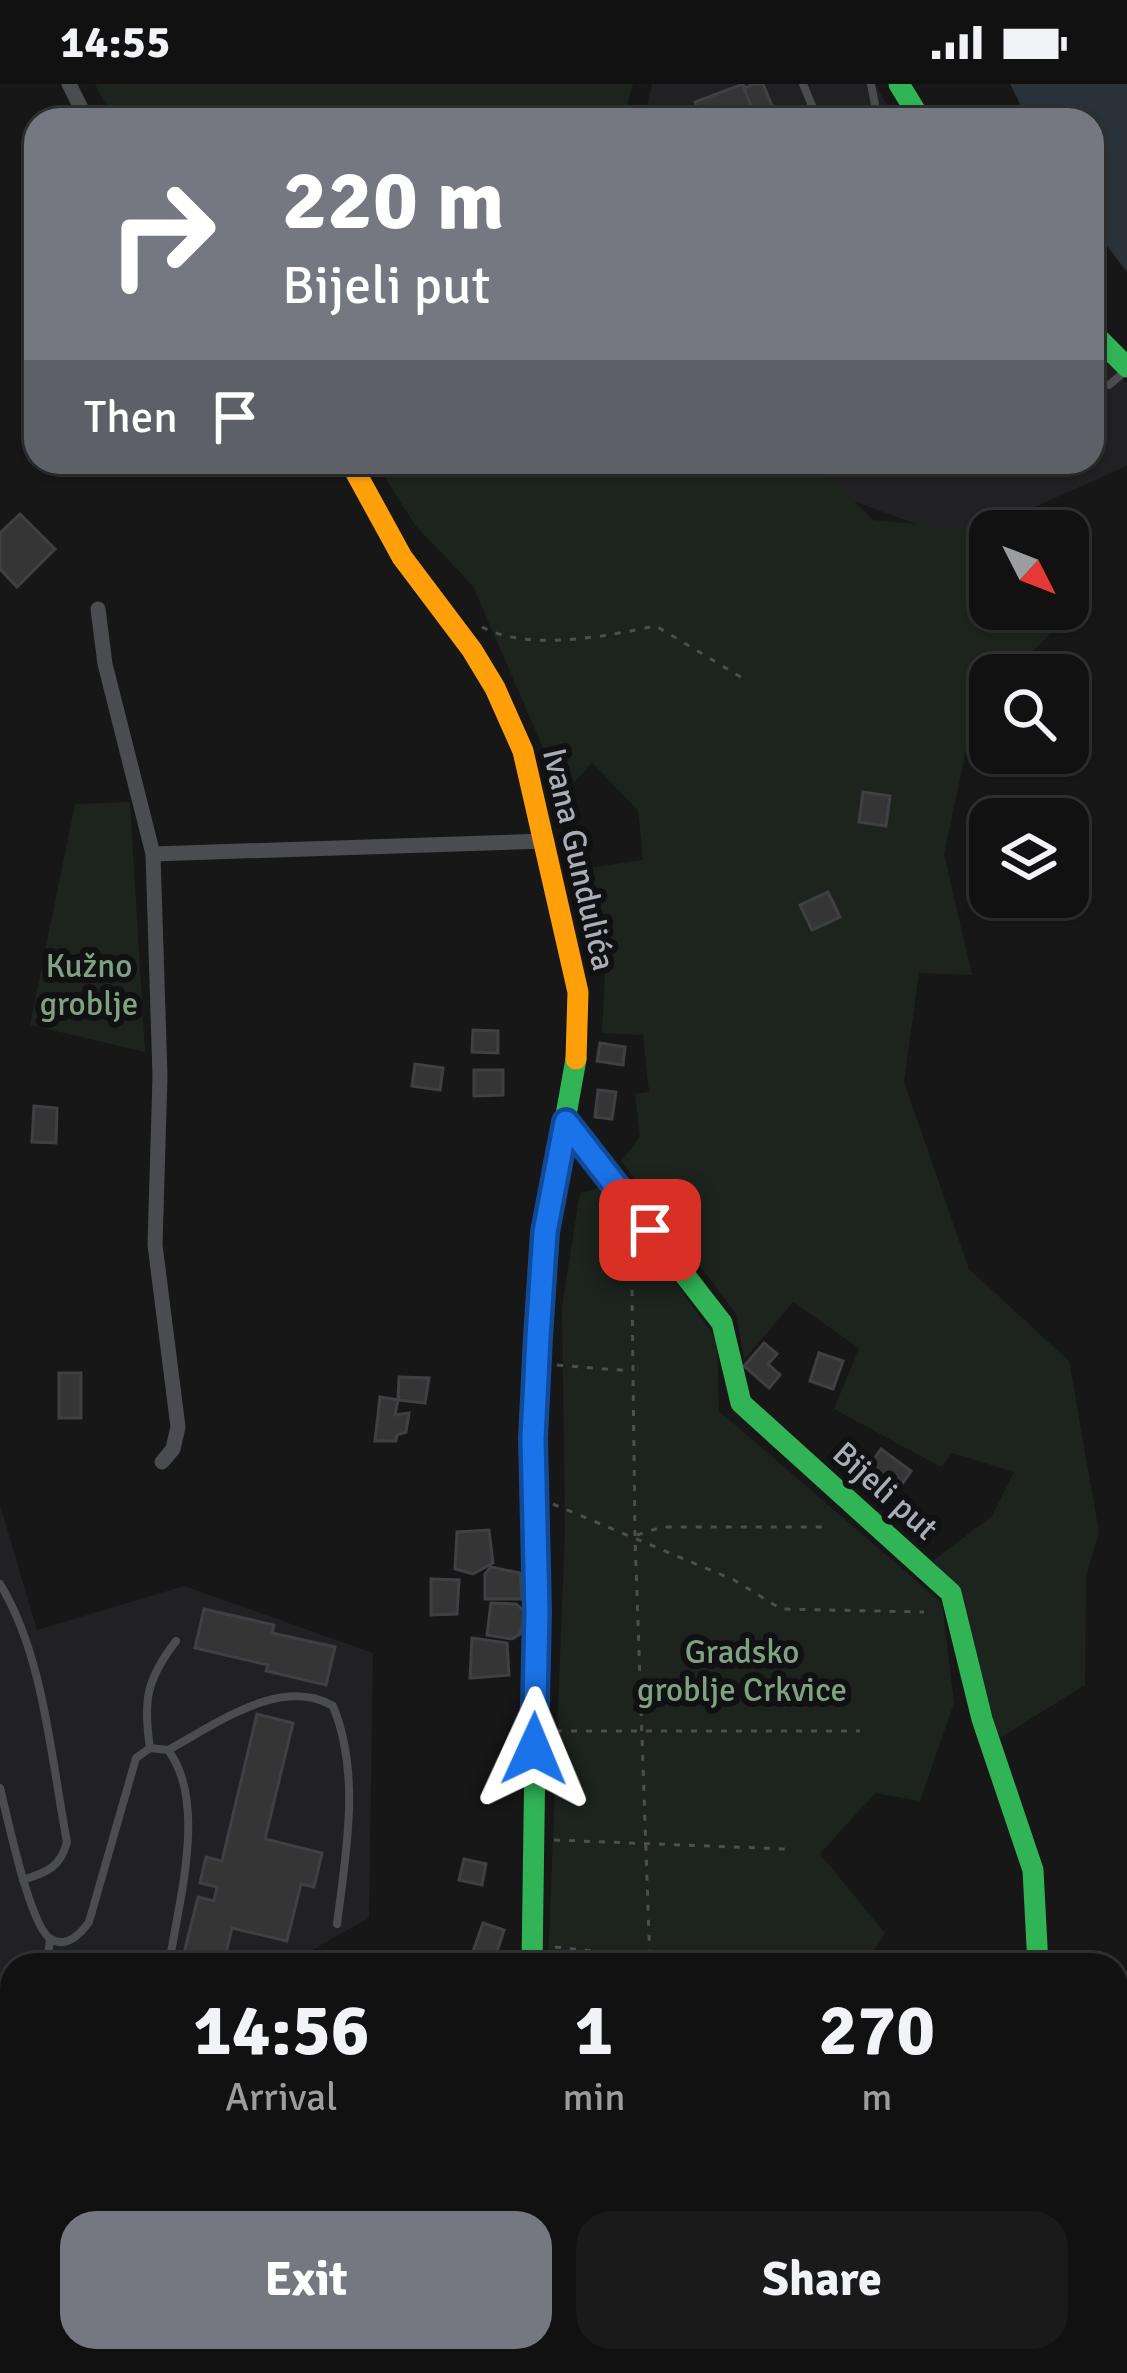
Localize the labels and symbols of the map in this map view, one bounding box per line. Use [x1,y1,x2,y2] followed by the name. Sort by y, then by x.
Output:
[969,510,1089,630] north arrow
[533,744,624,975] street label: Ivana Gundulića
[40,946,138,1025] park label: Kužno groblje
[599,1179,701,1281] pin
[824,1433,946,1549] street label: Bijeli put
[637,1632,847,1711] park label: Gradsko groblje Crkvice
[471,1686,597,1812] position arrow

